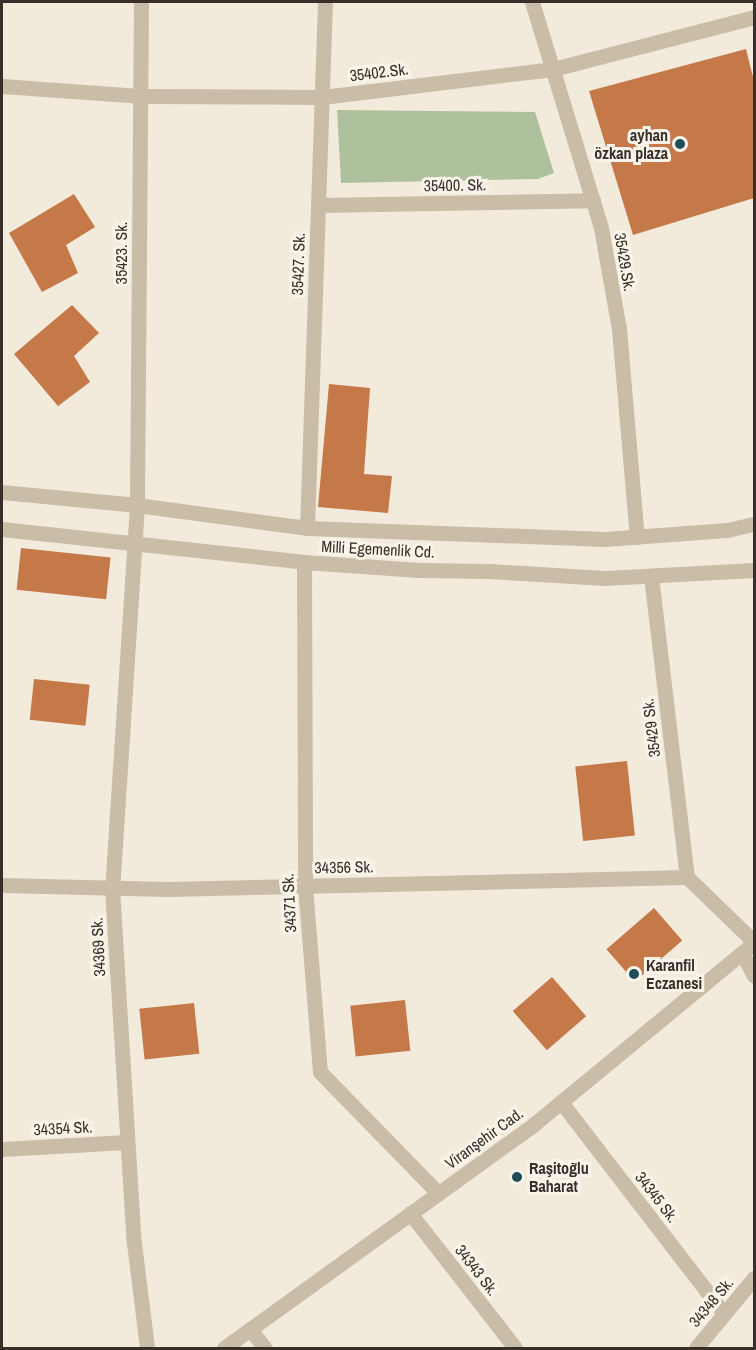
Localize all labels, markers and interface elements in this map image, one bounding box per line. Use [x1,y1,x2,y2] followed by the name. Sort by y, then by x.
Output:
[349,59,409,85] street label: 35402.Sk.
[594,125,668,163] place label: ayhan özkan plaza
[673,137,687,151] marker: ayhan özkan plaza
[423,175,487,195] street label: 35400. Sk.
[111,222,131,284] street label: 35423. Sk.
[610,231,640,293] street label: 35429.Sk.
[287,232,309,296] street label: 35427. Sk.
[321,536,435,562] street label: Milli Egemenlik Cd.
[638,698,664,758] street label: 35429 Sk.
[314,857,374,877] street label: 34356 Sk.
[278,873,300,933] street label: 34371 Sk.
[87,917,109,977] street label: 34369 Sk.
[646,955,702,993] place label: Karanfil Eczanesi
[627,967,641,981] marker: Karanfil Eczanesi
[441,1103,527,1173] street label: Viranşehir Cad.
[33,1117,93,1139] street label: 34354 Sk.
[529,1158,589,1196] place label: Raşitoğlu Baharat
[631,1168,683,1226] street label: 34345 Sk.
[510,1170,524,1184] marker: Raşitoğlu Baharat
[451,1241,503,1299] street label: 34343 Sk.
[685,1273,737,1331] street label: 34348 Sk.

